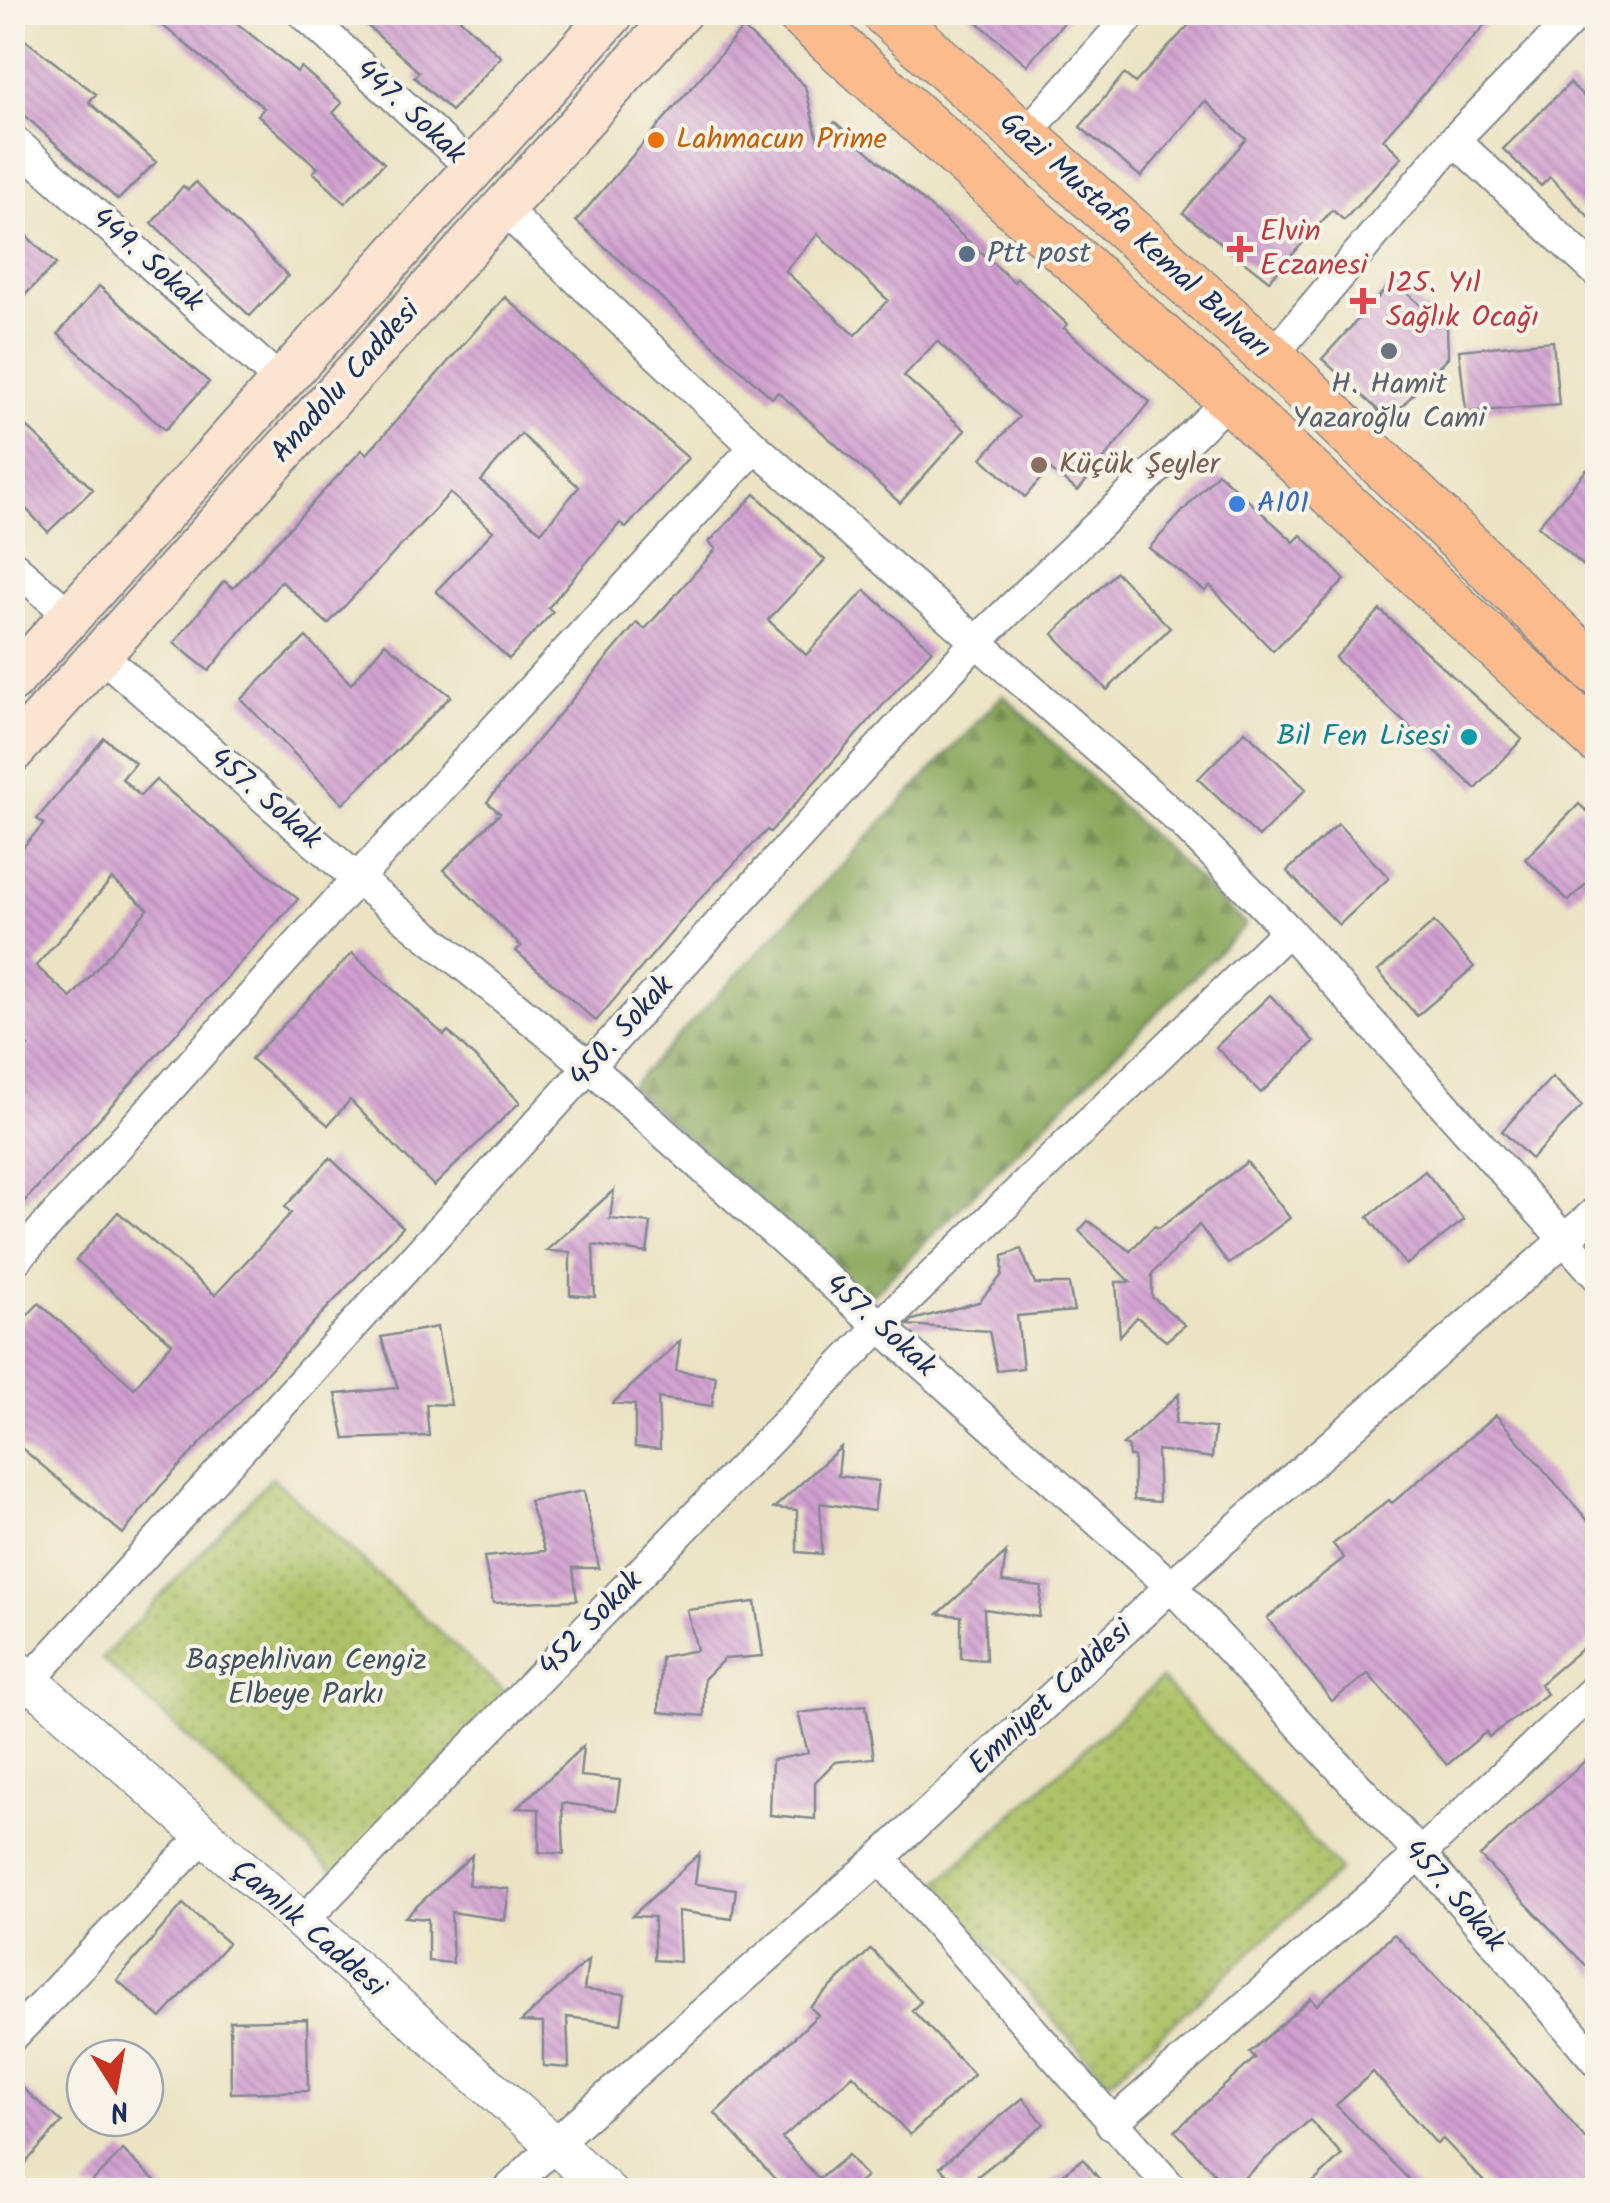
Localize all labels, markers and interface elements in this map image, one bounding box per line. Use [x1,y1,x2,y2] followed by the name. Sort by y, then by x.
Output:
[343,47,477,177] street label: 447. Sokak
[988,100,1282,372] street label: Gazi Mustafa Kemal Bulvarı
[676,116,887,164] place label: Lahmacun Prime
[645,129,667,151] marker: Lahmacun Prime
[79,196,215,325] street label: 449. Sokak
[1260,208,1369,290] place label: Elvin Eczanesi
[987,230,1091,278] place label: Ptt post
[1229,238,1251,260] marker: Elvin Eczanesi
[956,243,978,265] marker: Ptt post
[1386,260,1539,342] place label: 125. Yıl Sağlık Ocağı
[259,288,434,475] street label: Anadolu Caddesi
[1350,288,1376,314] marker: 125. Yıl Sağlık Ocağı
[1378,340,1400,362] marker: H. Hamit Yazaroğlu Cami
[1292,361,1487,443] place label: H. Hamit Yazaroğlu Cami
[1059,441,1222,489] place label: Küçük Şeyler
[1028,454,1050,476] marker: Küçük Şeyler
[1257,480,1309,528] place label: A101
[1226,493,1248,515] marker: A101
[1276,713,1451,761] place label: Bil Fen Lisesi
[1458,726,1480,748] marker: Bil Fen Lisesi
[197,736,333,863] street label: 457. Sokak
[558,964,687,1100] street label: 450. Sokak
[813,1262,948,1390] street label: 457. Sokak
[527,1559,655,1689] street label: 452 Sokak
[957,1607,1146,1788] street label: Emniyet Caddesi
[185,1637,427,1719] park label: Başpehlivan Cengiz Elbeye Parkı
[1391,1828,1518,1964] street label: 457. Sokak
[220,1848,398,2012] street label: Çamlık Caddesi
[65,2038,165,2138] north arrow
[106,2086,132,2134] text: N

